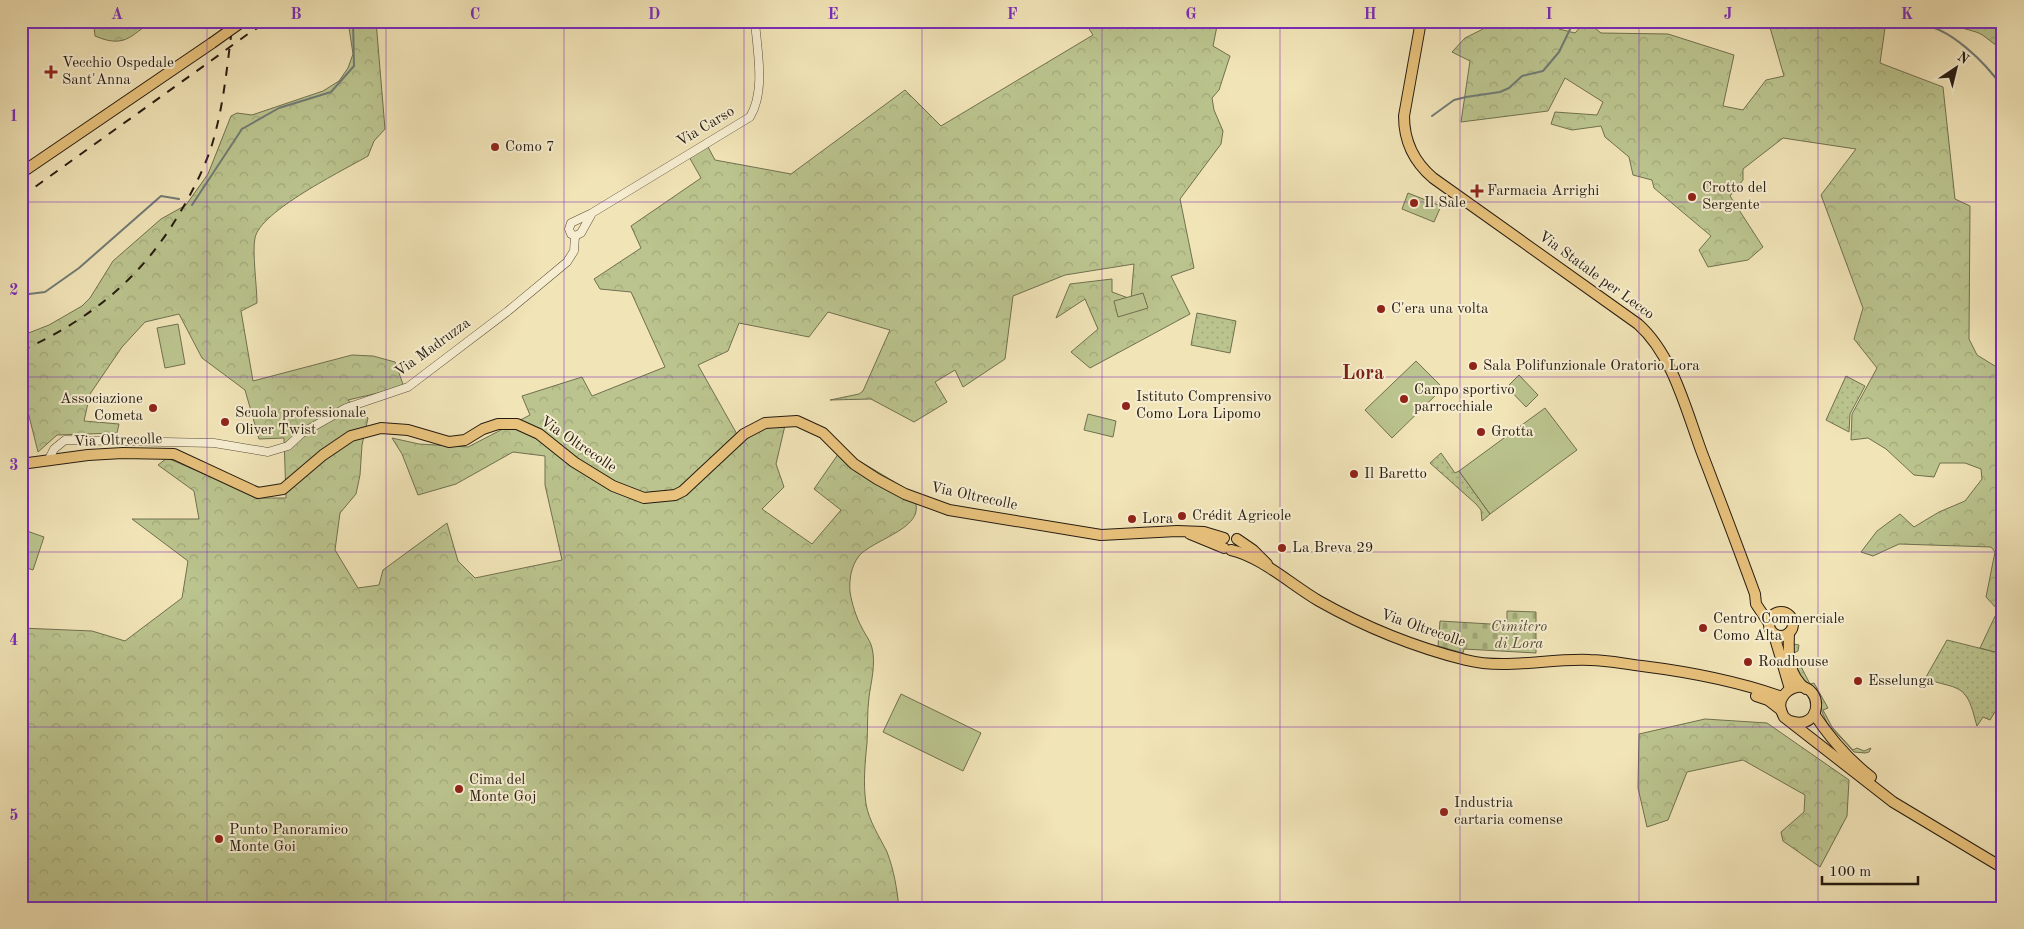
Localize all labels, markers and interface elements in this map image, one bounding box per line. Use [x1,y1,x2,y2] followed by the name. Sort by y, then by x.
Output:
[111,7,123,23] text: A
[290,7,302,23] text: B
[470,7,480,23] text: C
[648,7,660,23] text: D
[827,7,839,23] text: E
[1007,7,1018,23] text: F
[1185,7,1197,23] text: G
[1363,7,1377,23] text: H
[1545,7,1553,23] text: I
[1724,7,1733,23] text: J
[1901,7,1913,23] text: K
[1932,42,1982,92] north arrow
[1954,49,1972,67] text: N
[62,56,174,88] place label: Vecchio Ospedale Sant'Anna
[44,65,58,79] marker: Vecchio Ospedale Sant'Anna
[675,104,737,150] street label: Via Carso
[9,109,19,125] text: 1
[505,140,555,155] place label: Como 7
[489,141,501,153] marker: Como 7
[1702,181,1767,213] place label: Crotto del Sergente
[1487,184,1599,199] place label: Farmacia Arrighi
[1471,185,1483,197] marker: Farmacia Arrighi
[1686,191,1698,203] marker: Crotto del Sergente
[1424,196,1466,211] place label: Il Sale
[1408,197,1420,209] marker: Il Sale
[1535,229,1657,323] street label: Via Statale per Lecco
[9,283,19,299] text: 2
[1391,302,1489,317] place label: C'era una volta
[1375,303,1387,315] marker: C'era una volta
[393,315,474,380] street label: Via Madruzza
[1483,359,1700,374] place label: Sala Polifunzionale Oratorio Lora
[1467,360,1479,372] marker: Sala Polifunzionale Oratorio Lora
[1342,364,1384,384] district label: Lora
[1414,383,1515,415] place label: Campo sportivo parrocchiale
[1136,390,1271,422] place label: Istituto Comprensivo Como Lora Lipomo
[60,392,144,424] place label: Associazione Cometa
[1398,393,1410,405] marker: Campo sportivo parrocchiale
[1120,400,1132,412] marker: Istituto Comprensivo Como Lora Lipomo
[147,402,159,414] marker: Associazione Cometa
[235,406,366,438] place label: Scuola professionale Oliver Twist
[537,414,619,476] street label: Via Oltrecolle
[219,416,231,428] marker: Scuola professionale Oliver Twist
[1491,425,1534,440] place label: Grotta
[1475,426,1487,438] marker: Grotta
[74,432,163,450] street label: Via Oltrecolle
[9,458,19,474] text: 3
[1364,467,1427,482] place label: Il Baretto
[1348,468,1360,480] marker: Il Baretto
[929,480,1019,514] street label: Via Oltrecolle
[1192,509,1291,524] place label: Crédit Agricole
[1176,510,1188,522] marker: Crédit Agricole
[1142,512,1174,527] place label: Lora
[1126,513,1138,525] marker: Lora
[1292,541,1374,556] place label: La Breva 29
[1276,542,1288,554] marker: La Breva 29
[1379,608,1467,651] street label: Via Oltrecolle
[1713,612,1845,644] place label: Centro Commerciale Como Alta
[1491,620,1547,652] park label: Cimitero di Lora
[1697,622,1709,634] marker: Centro Commerciale Como Alta
[9,633,19,649] text: 4
[1758,655,1829,670] place label: Roadhouse
[1742,656,1754,668] marker: Roadhouse
[1868,674,1935,689] place label: Esselunga
[1852,675,1864,687] marker: Esselunga
[469,773,537,805] place label: Cima del Monte Goj
[453,783,465,795] marker: Cima del Monte Goj
[1454,796,1563,828] place label: Industria cartaria comense
[1438,806,1450,818] marker: Industria cartaria comense
[9,808,19,824] text: 5
[229,823,348,855] place label: Punto Panoramico Monte Goi
[213,833,225,845] marker: Punto Panoramico Monte Goi
[1822,854,1918,886] scale bar
[1829,865,1871,880] text: 100 m

